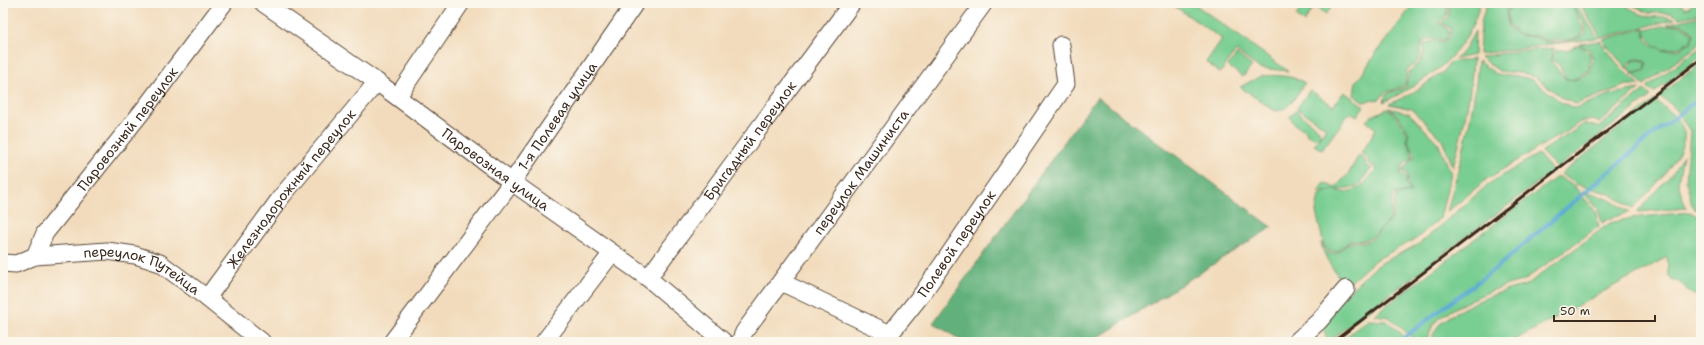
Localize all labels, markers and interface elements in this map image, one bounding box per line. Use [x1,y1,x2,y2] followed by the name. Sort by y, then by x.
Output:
[514,58,601,174] street label: 1-я Полевая улица
[73,63,182,194] street label: Паровозный переулок
[700,77,801,204] street label: Бригадный переулок
[223,105,360,272] street label: Железнодорожный переулок
[809,105,913,238] street label: переулок Машиниста
[438,124,553,215] street label: Паровозная улица
[913,186,1000,301] street label: Полевой переулок
[83,242,204,299] street label: переулок Путейца
[1554,297,1655,323] scale bar
[1560,303,1590,319] text: 50 m

